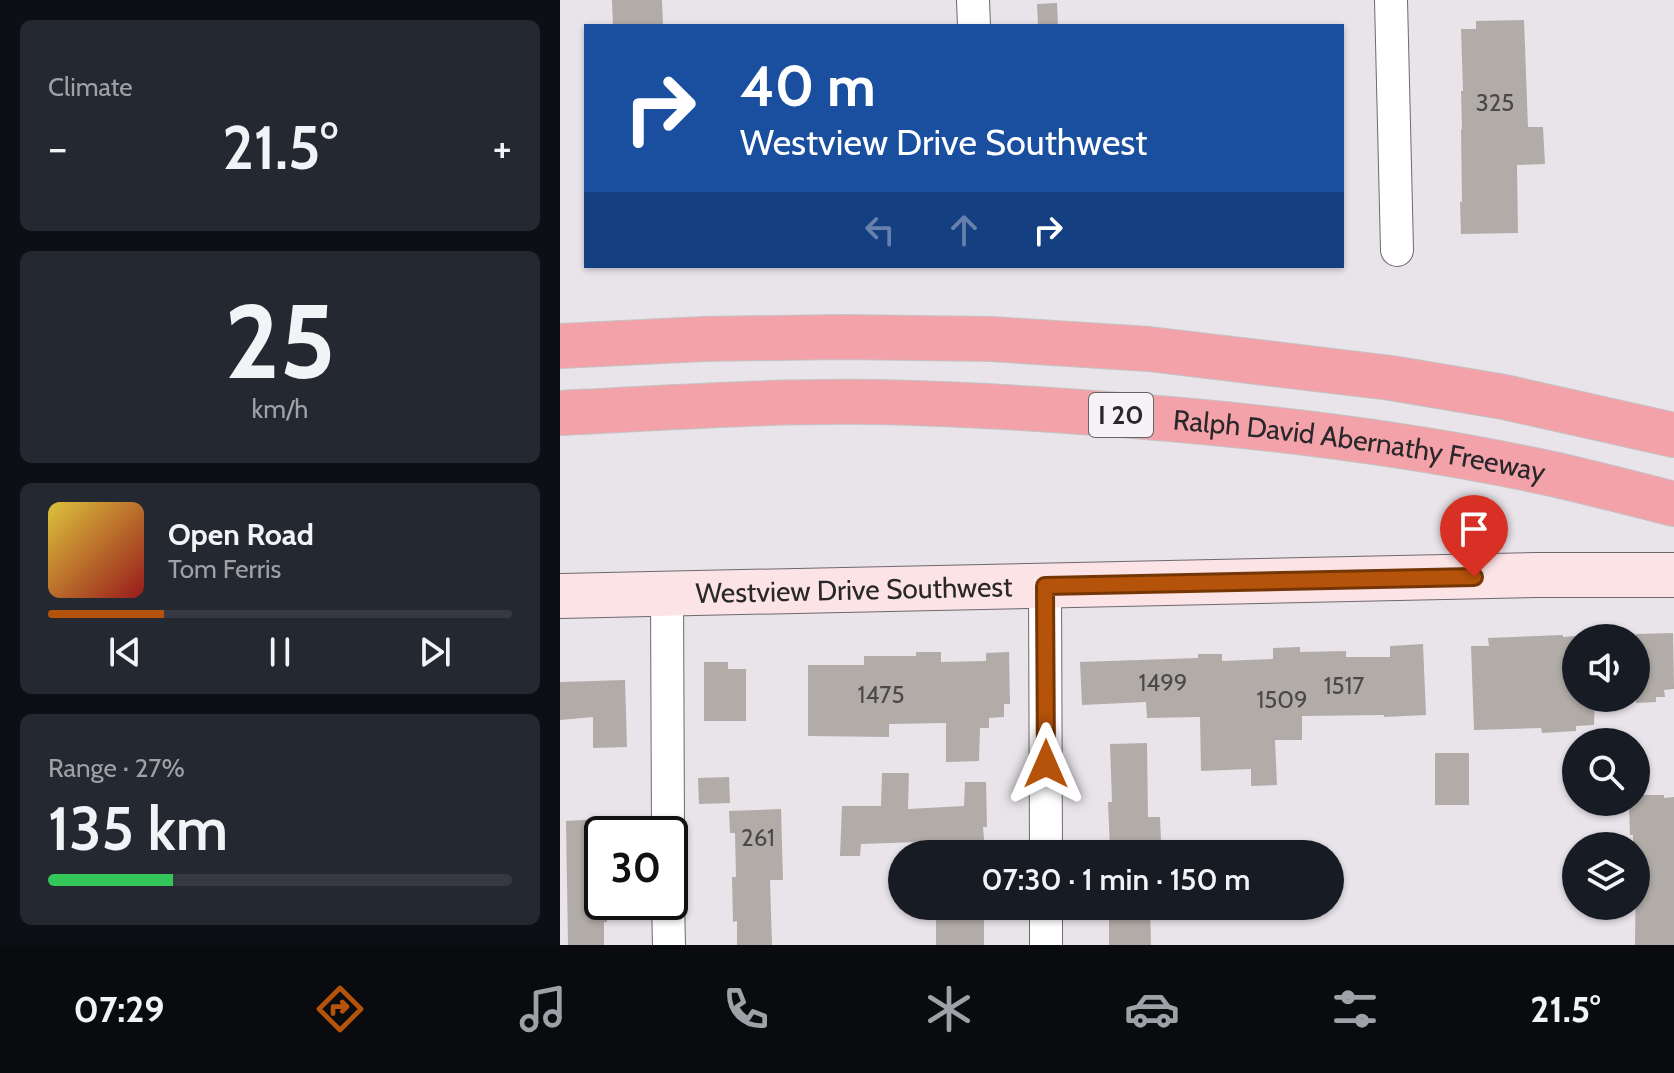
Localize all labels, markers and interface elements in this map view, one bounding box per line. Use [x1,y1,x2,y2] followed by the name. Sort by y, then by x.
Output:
[740,52,876,120] text: 40 m
[608,56,712,160] icon: right
[48,71,133,103] text: Climate
[1476,88,1514,117] house number: 325
[222,111,338,184] text: 21.5°
[740,120,1147,164] text: Westview Drive Southwest
[48,121,67,174] text: −
[493,121,512,174] text: +
[858,208,902,252] icon: left
[942,208,986,252] icon: ahead
[1026,208,1070,252] icon: right
[225,278,335,404] text: 25
[252,393,308,425] text: km/h
[1089,393,1153,437] road number: I 20
[1172,402,1549,489] street label: Ralph David Abernathy Freeway
[1440,495,1508,577] pin
[1452,507,1496,551] icon: arrive
[168,516,314,553] text: Open Road
[168,553,281,585] text: Tom Ferris
[695,569,1013,610] street label: Westview Drive Southwest
[1562,624,1650,920] map controls
[1562,624,1650,712] button: sound
[103,630,147,674] icon: previous
[258,630,302,674] icon: pause
[413,630,457,674] icon: next
[1139,668,1187,697] house number: 1499
[1324,671,1364,700] house number: 1517
[858,680,904,709] house number: 1475
[1256,685,1308,714] house number: 1509
[1004,722,1088,806] position arrow
[1562,728,1650,816] button: search
[48,752,185,784] text: Range · 27%
[48,792,228,865] text: 135 km
[584,816,688,920] speed limit sign: 30
[741,823,775,852] house number: 261
[1562,832,1650,920] button: layers
[982,861,1250,898] text: 07:30 · 1 min · 150 m
[312,981,368,1037] icon: directions
[515,981,571,1037] icon: music
[718,981,774,1037] icon: phone
[921,981,977,1037] icon: climate
[1124,981,1180,1037] icon: car
[1327,981,1383,1037] icon: filters
[74,987,165,1031] text: 07:29
[1530,987,1600,1031] text: 21.5°

